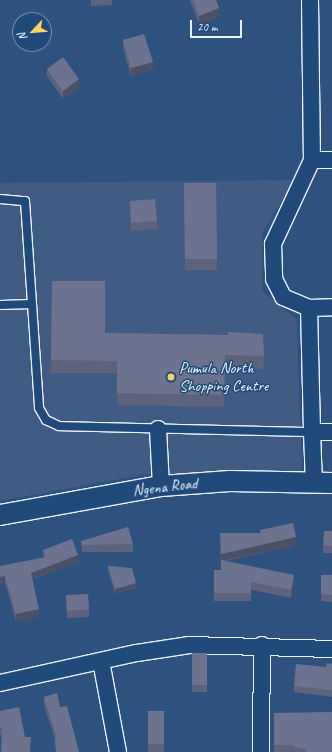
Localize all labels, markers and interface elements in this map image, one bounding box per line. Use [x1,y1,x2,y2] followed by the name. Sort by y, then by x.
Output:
[12,12,52,52] north arrow
[192,12,244,38] scale bar
[197,19,217,35] text: 20 m
[14,31,30,43] text: N
[179,358,268,396] place label: Pumula North Shopping Centre
[166,372,176,382] marker: Pumula North Shopping Centre
[132,474,198,500] street label: Ngena Road

